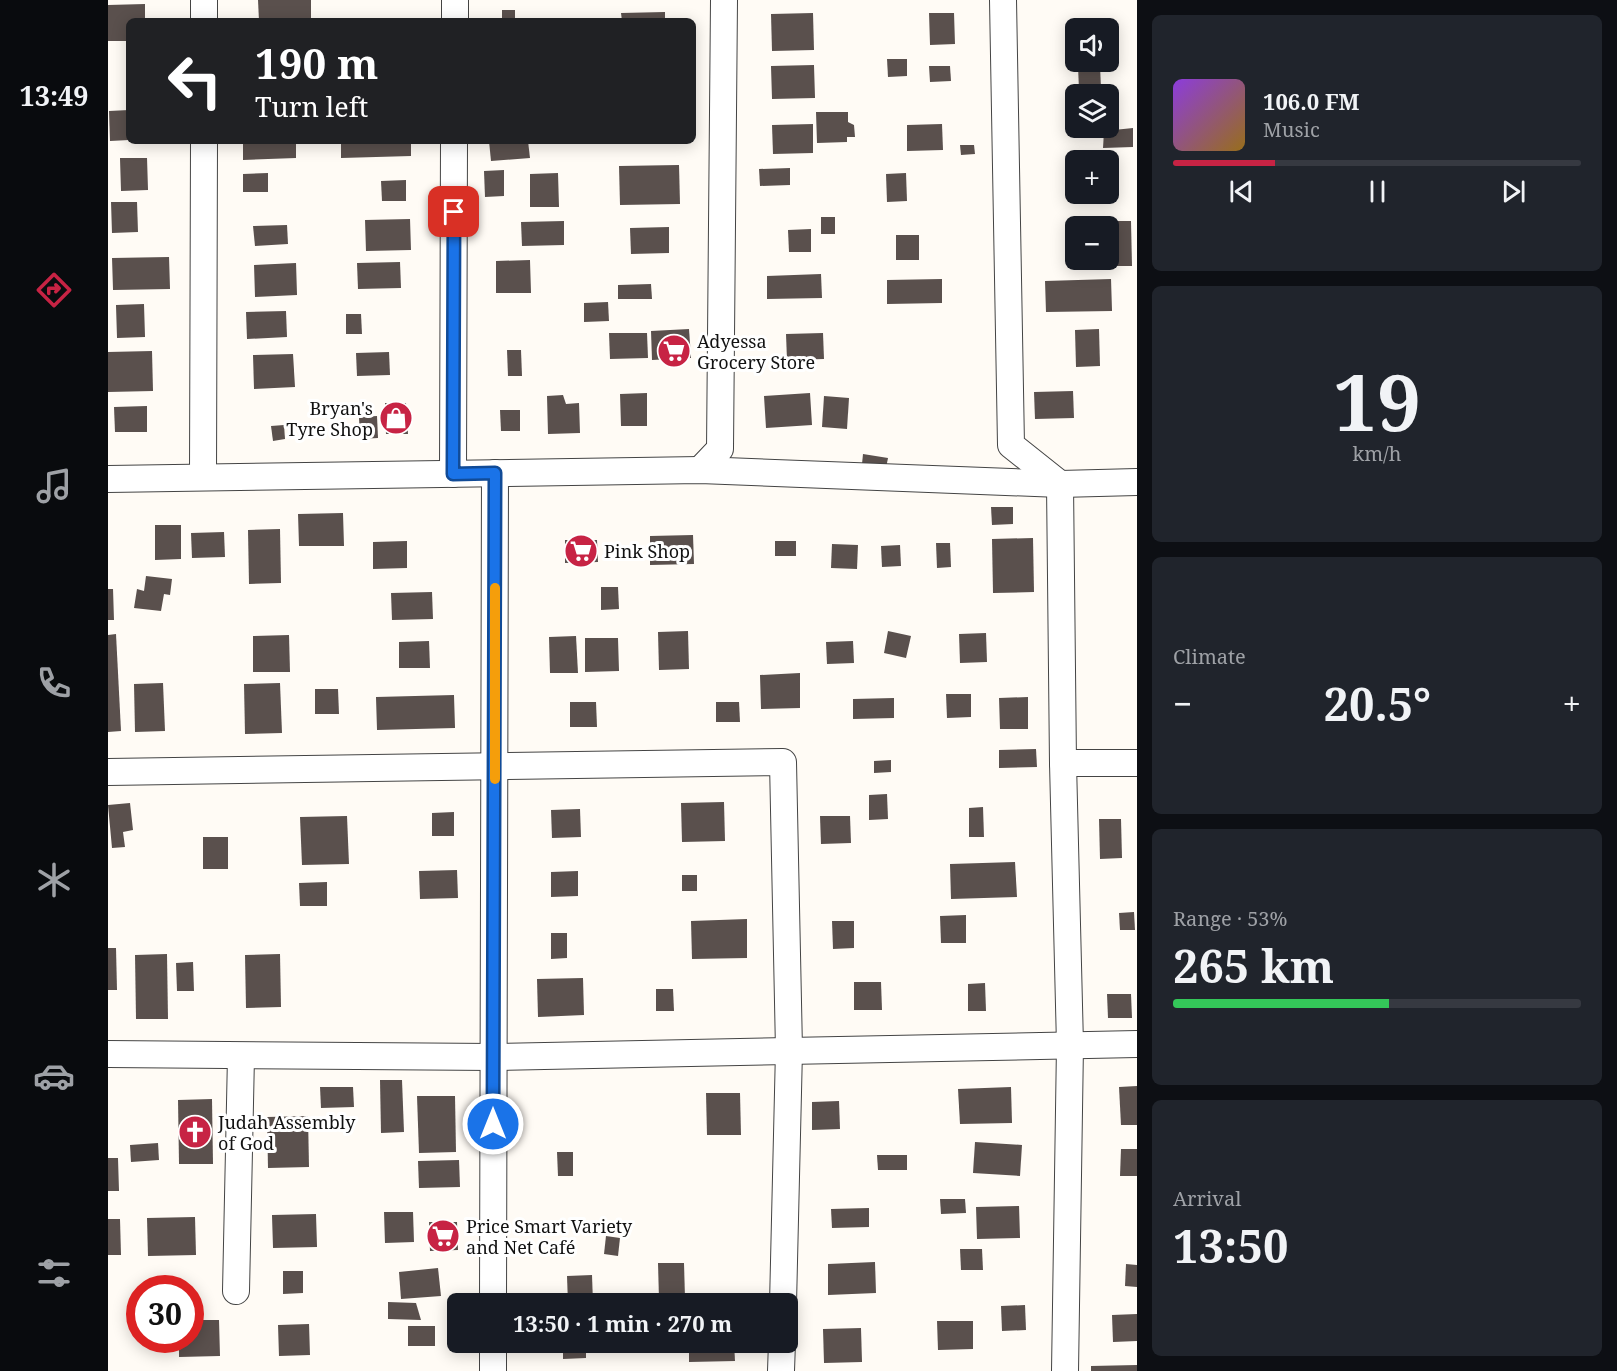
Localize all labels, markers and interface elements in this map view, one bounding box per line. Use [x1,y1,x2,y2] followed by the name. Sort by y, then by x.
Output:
[1065,18,1119,270] map controls
[1065,18,1119,72] button: sound
[255,34,379,91] text: 190 m
[156,42,234,120] icon: left
[19,77,89,114] text: 13:49
[1065,84,1119,138] button: layers
[1263,86,1360,116] text: 106.0 FM
[255,88,368,125] text: Turn left
[1263,116,1320,143] text: Music
[1065,150,1119,204] button: +
[1225,175,1258,208] icon: previous
[1361,175,1394,208] icon: pause
[1497,175,1530,208] icon: next
[428,186,479,237] pin
[437,195,470,228] icon: arrive
[1065,216,1119,270] button: −
[33,269,75,311] icon: directions
[697,329,815,374] place label: Adyessa Grocery Store
[656,333,692,369] supermarket icon: Adyessa Grocery Store
[1333,348,1421,454] text: 19
[286,396,373,441] place label: Bryan's Tyre Shop
[378,400,414,436] shop icon: Bryan's Tyre Shop
[1352,440,1402,467] text: km/h
[33,465,75,507] icon: music
[563,533,599,569] supermarket icon: Pink Shop
[604,539,690,563] place label: Pink Shop
[1173,643,1246,670] text: Climate
[33,662,75,704] icon: phone
[1324,673,1431,734] text: 20.5°
[1173,681,1192,726] text: −
[1563,681,1581,726] text: +
[33,859,75,901] icon: climate
[1173,905,1287,932] text: Range · 53%
[1173,935,1334,996] text: 265 km
[33,1055,75,1097] icon: car
[461,1092,525,1156] position arrow
[217,1110,356,1155] place label: Judah Assembly of God
[177,1114,213,1150] church icon: Judah Assembly of God
[1173,1185,1241,1212] text: Arrival
[466,1214,633,1259] place label: Price Smart Variety and Net Café
[1173,1215,1288,1276] text: 13:50
[425,1218,461,1254] supermarket icon: Price Smart Variety and Net Café
[33,1252,75,1294] icon: filters
[126,1275,204,1353] speed limit sign: 30
[513,1308,732,1338] text: 13:50 · 1 min · 270 m

